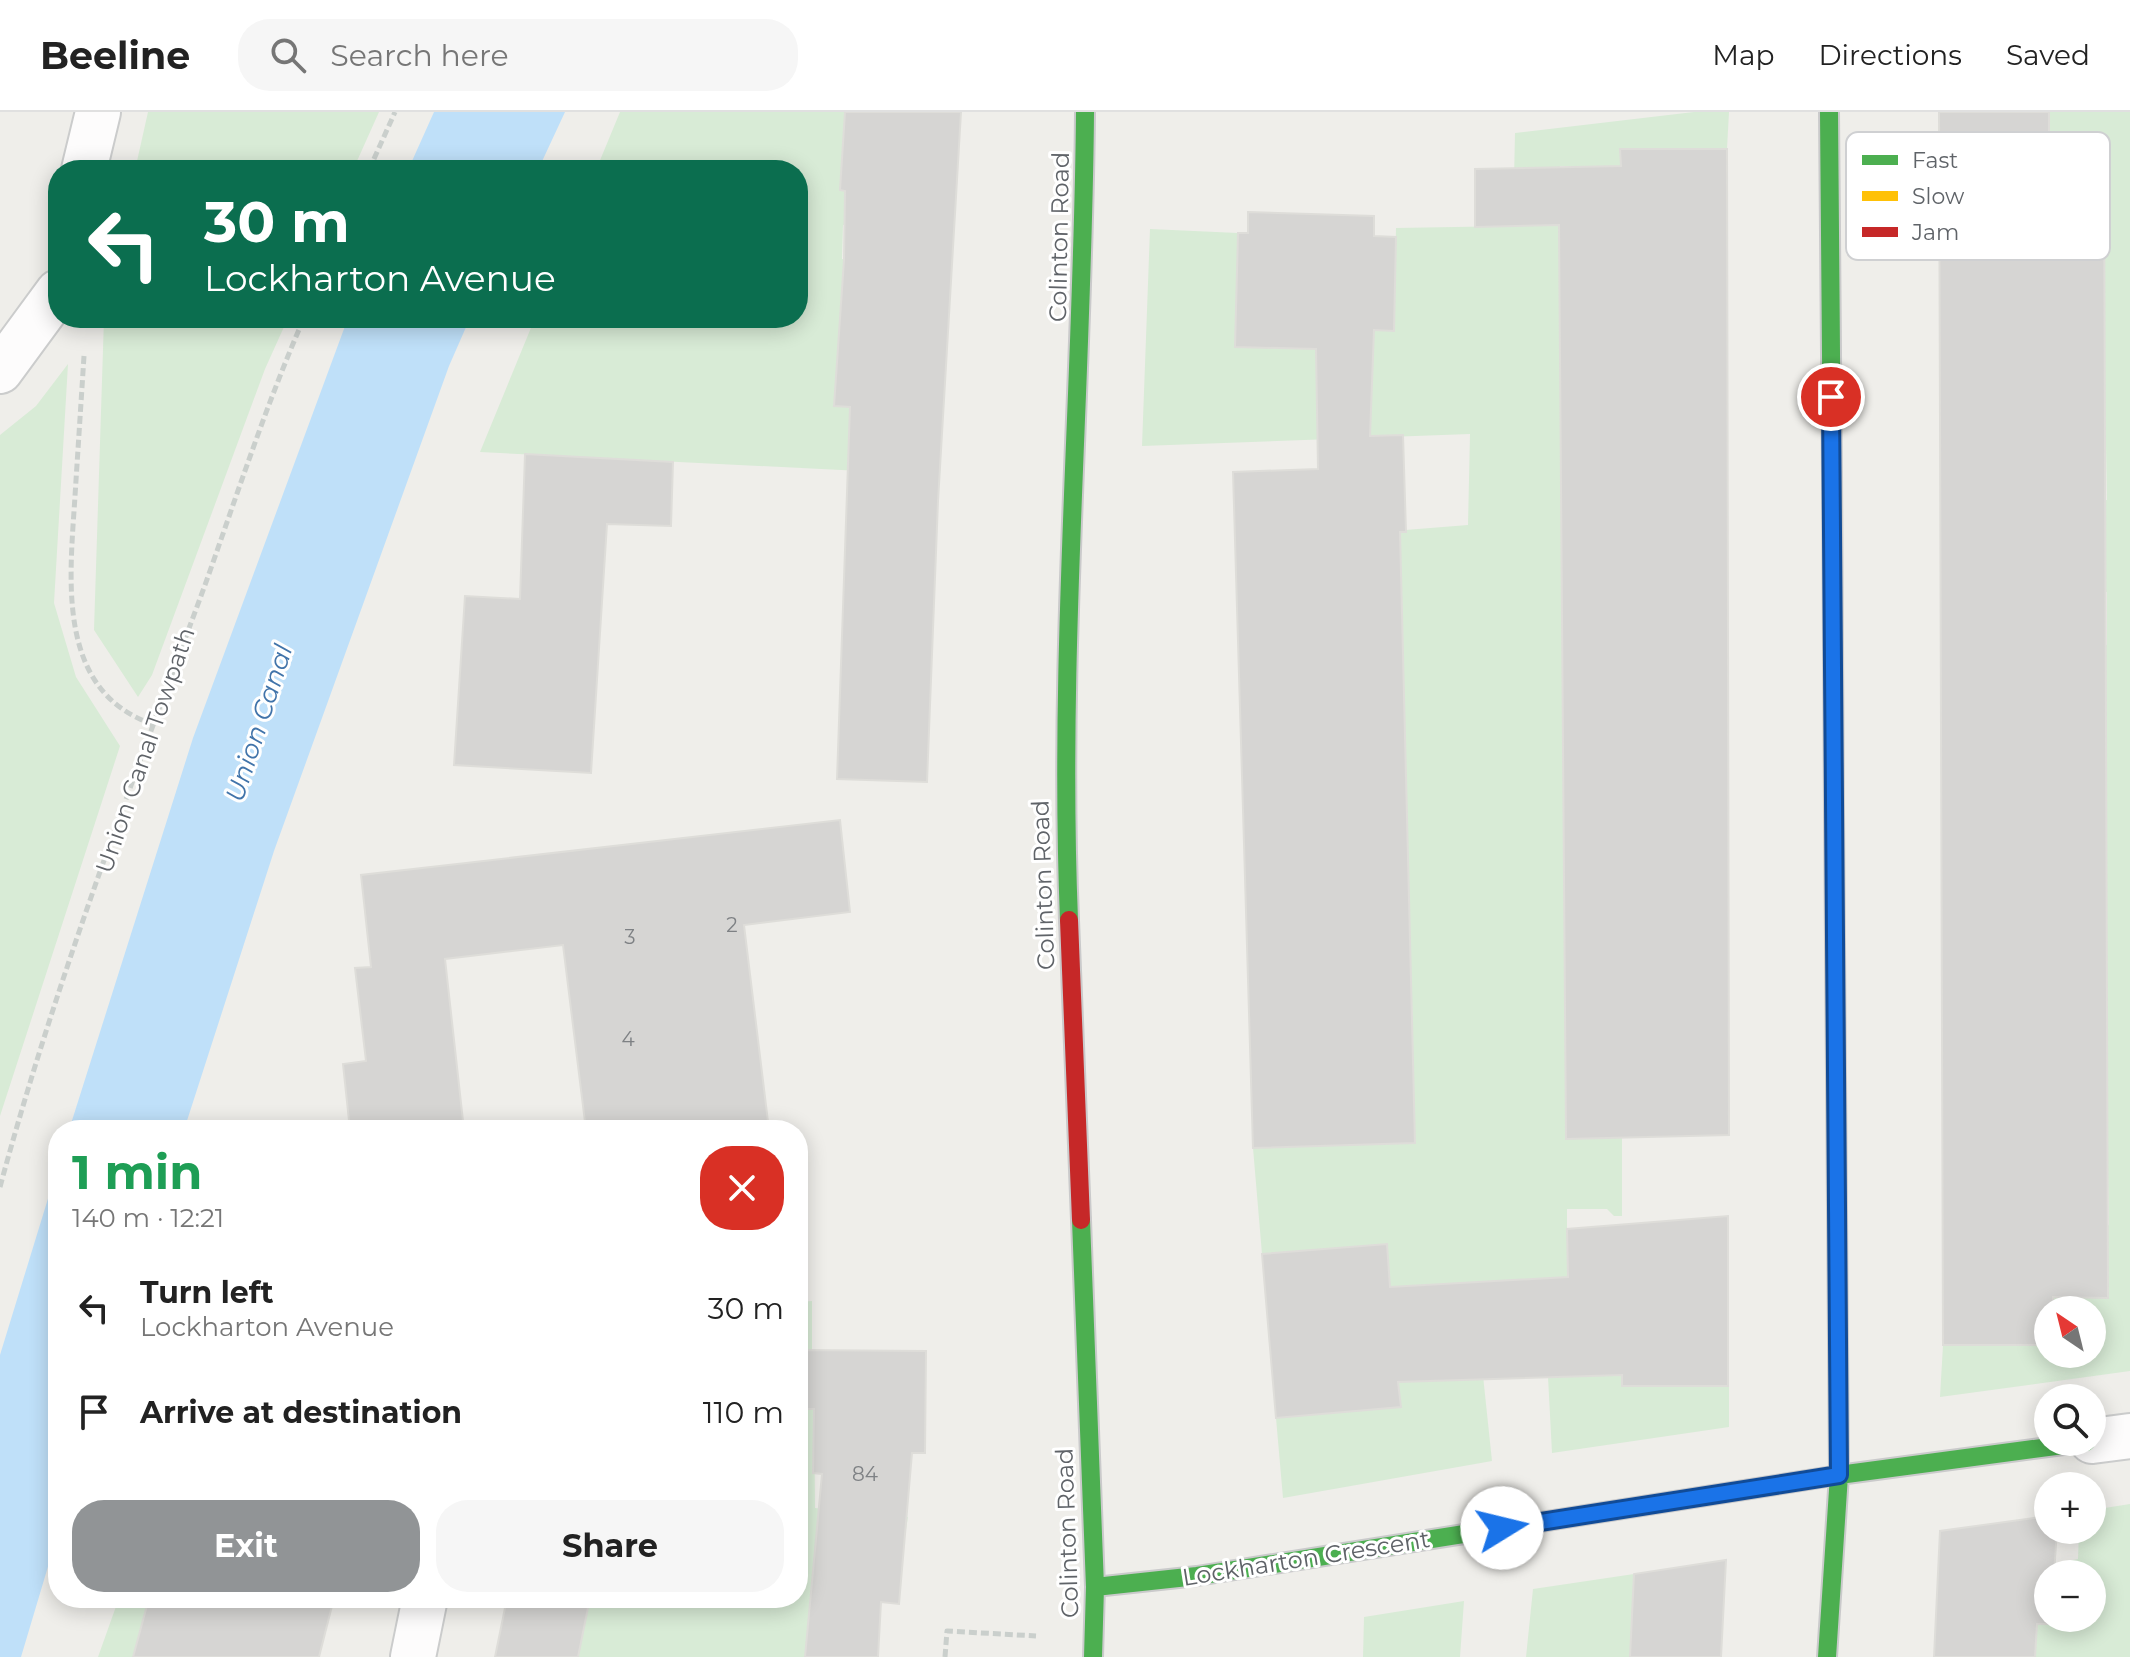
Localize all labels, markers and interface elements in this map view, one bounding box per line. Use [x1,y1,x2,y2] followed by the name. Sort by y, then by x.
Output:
[238,19,798,91] search box
[40,32,190,79] text: Beeline
[266,33,310,77] icon: search
[330,37,509,74] text: Search here
[1712,38,1774,72] text: Map
[1818,38,1962,72] text: Directions
[2006,38,2090,72] text: Saved
[1846,132,2110,260] legend
[1912,147,1958,174] text: Fast
[1043,152,1075,322] street label: Colinton Road
[1912,183,1965,210] text: Slow
[204,188,350,256] text: 30 m
[72,192,176,296] icon: left
[1911,219,1959,246] text: Jam
[204,256,556,300] text: Lockharton Avenue
[1797,363,1865,431] pin
[1809,375,1853,419] icon: arrive
[89,623,201,877] street label: Union Canal Towpath
[219,640,299,806] water label: Union Canal
[1026,799,1060,971] street label: Colinton Road
[726,913,738,937] house number: 2
[624,925,636,949] house number: 3
[621,1027,635,1051] house number: 4
[72,1143,202,1201] text: 1 min
[700,1146,784,1230] button: close
[72,1202,224,1234] text: 140 m · 12:21
[140,1274,273,1311] text: Turn left
[72,1286,116,1330] icon: left
[708,1290,784,1327] text: 30 m
[2034,1296,2106,1368] north arrow
[2034,1296,2106,1632] map controls
[140,1311,394,1343] text: Lockharton Avenue
[2034,1384,2106,1456] button: search
[72,1390,116,1434] icon: arrive
[140,1394,462,1431] text: Arrive at destination
[703,1394,784,1431] text: 110 m
[1050,1447,1084,1619] street label: Colinton Road
[852,1462,878,1486] house number: 84
[2034,1472,2106,1544] button: +
[1460,1486,1544,1570] position arrow
[72,1500,420,1592] button: Exit
[436,1500,784,1592] button: Share
[1180,1524,1432,1592] street label: Lockharton Crescent
[2034,1560,2106,1632] button: −

